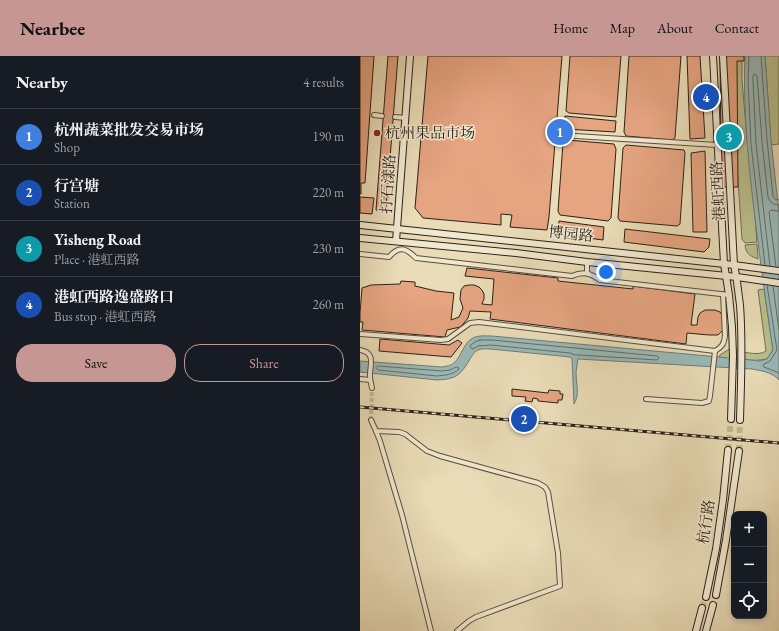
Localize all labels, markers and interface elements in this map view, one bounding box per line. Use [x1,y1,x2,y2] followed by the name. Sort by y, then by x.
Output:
[20,16,85,41] text: Nearbee
[553,19,588,37] text: Home
[610,19,635,37] text: Map
[657,19,693,37] text: About
[715,19,759,37] text: Contact
[16,71,68,93] text: Nearby
[303,74,344,91] text: 4 results
[693,82,719,112] pin: 4
[547,117,573,147] pin: 1
[54,120,204,139] text: 杭州蔬菜批发交易市场
[716,122,742,152] pin: 3
[385,123,475,142] place label: 杭州果品市场
[26,128,32,145] text: 1
[313,128,344,145] text: 190 m
[372,128,382,138] marker: 杭州果品市场
[54,139,80,156] text: Shop
[376,153,399,215] street label: 打石漾路
[706,161,729,221] street label: 港虹西路
[54,176,99,195] text: 行宫塘
[26,184,32,201] text: 2
[313,184,344,201] text: 220 m
[54,195,90,212] text: Station
[548,222,594,245] street label: 博园路
[54,230,141,249] text: Yisheng Road
[26,240,32,257] text: 3
[313,240,344,257] text: 230 m
[54,251,139,268] text: Place · 港虹西路
[596,262,616,282] your location
[54,287,174,306] text: 港虹西路逸盛路口
[26,296,32,313] text: 4
[313,296,344,313] text: 260 m
[54,308,157,325] text: Bus stop · 港虹西路
[16,344,176,382] button: Save
[184,344,344,382] button: Share
[511,404,537,434] pin: 2
[693,498,718,546] street label: 杭行路
[731,511,767,619] map controls
[731,511,767,547] button: +
[731,547,767,583] button: −
[731,583,767,619] button: locate

